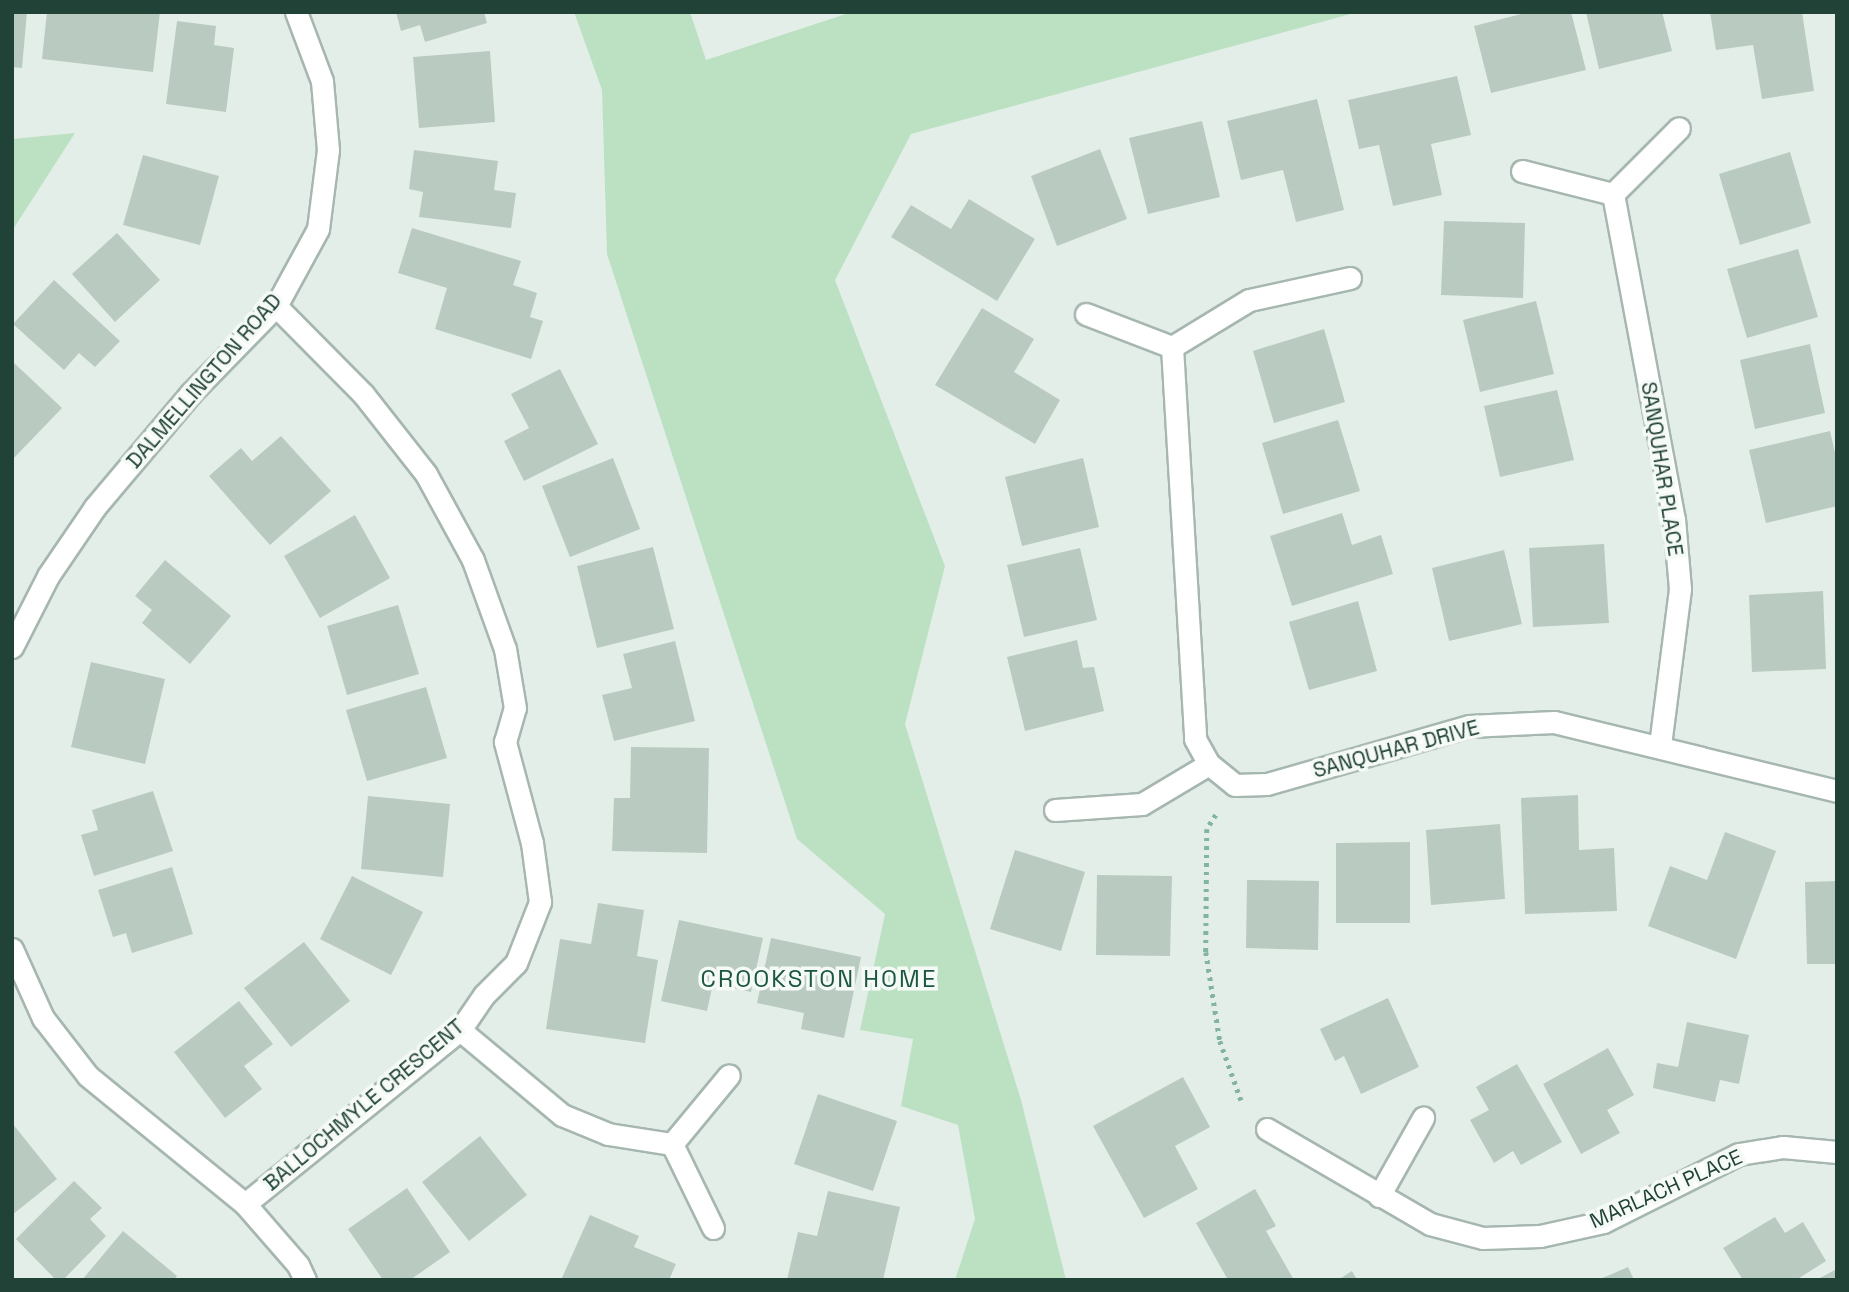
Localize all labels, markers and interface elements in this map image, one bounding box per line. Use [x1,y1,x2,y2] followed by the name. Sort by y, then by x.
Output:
[121,289,287,473] street label: DALMELLINGTON ROAD
[1636,380,1688,558] street label: SANQUHAR PLACE
[1310,715,1482,783] street label: SANQUHAR DRIVE
[702,965,936,993] district label: CROOKSTON HOME
[259,1014,469,1196] street label: BALLOCHMYLE CRESCENT
[1586,1144,1746,1234] street label: MARLACH PLACE

